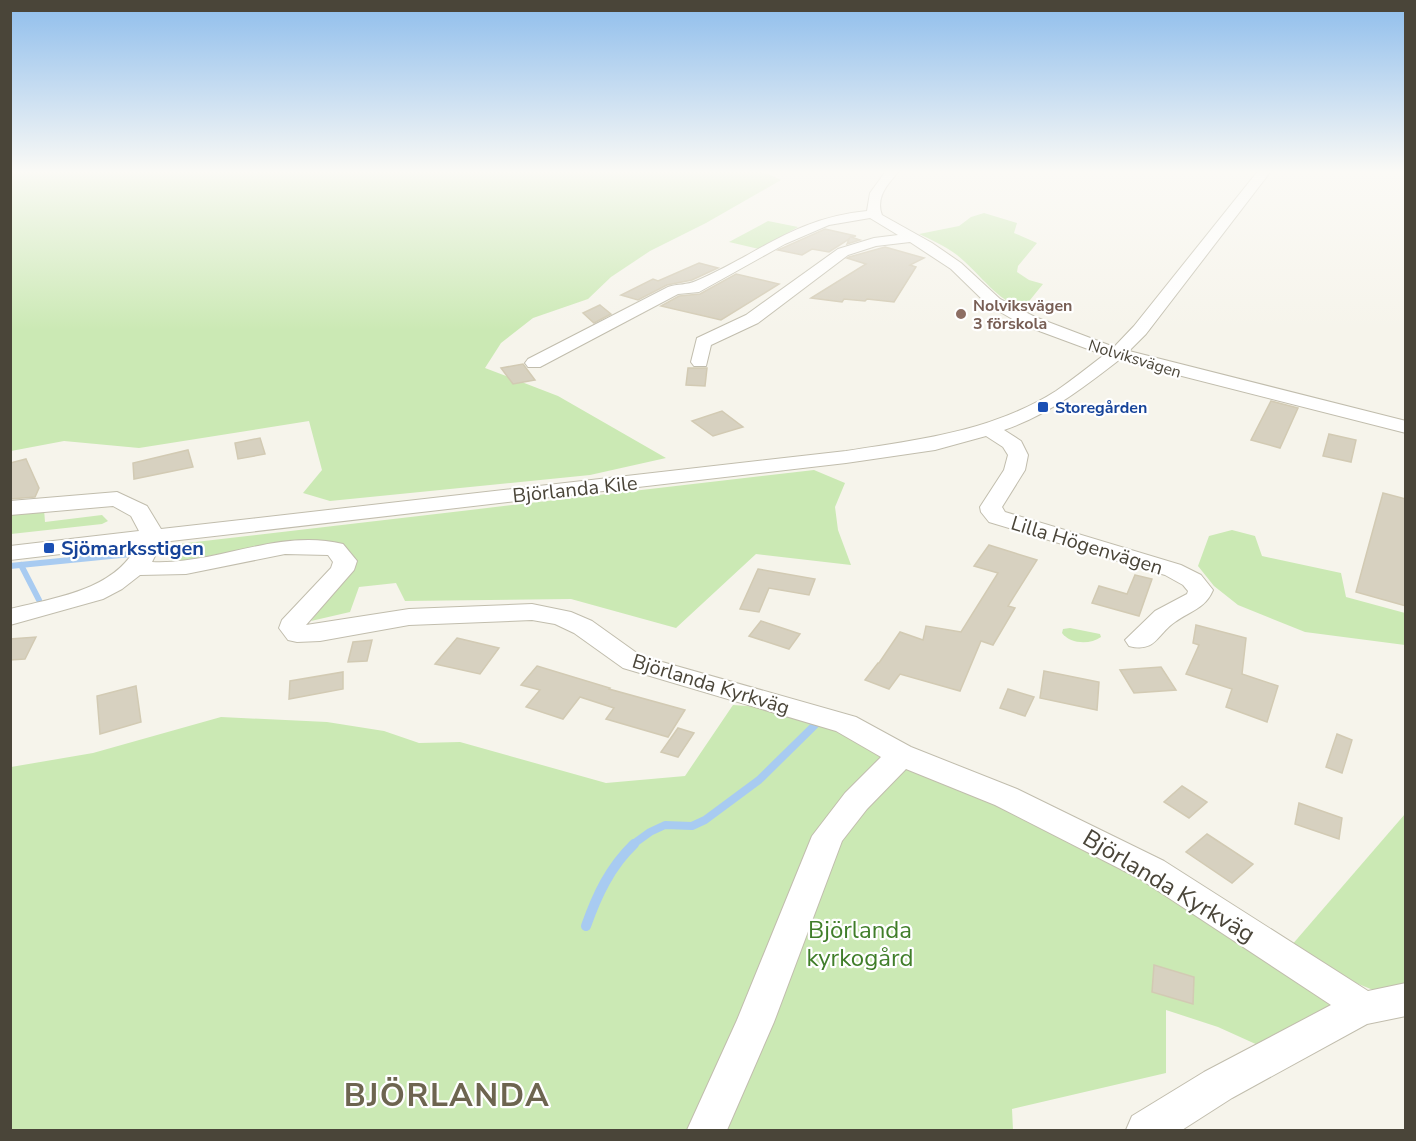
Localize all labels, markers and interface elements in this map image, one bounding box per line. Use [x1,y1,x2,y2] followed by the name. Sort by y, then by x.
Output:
[973,295,1072,335] place label: Nolviksvägen 3 förskola
[954,307,968,321] marker: Nolviksvägen 3 förskola
[1086,334,1184,384] street label: Nolviksvägen
[1055,397,1147,419] place label: Storegården
[1036,400,1050,414] marker: Storegården
[511,470,639,509] street label: Björlanda Kile
[1008,510,1166,581] street label: Lilla Högenvägen
[61,535,204,562] place label: Sjömarksstigen
[42,541,56,555] marker: Sjömarksstigen
[629,648,793,721] street label: Björlanda Kyrkväg
[1077,822,1261,950] street label: Björlanda Kyrkväg
[807,914,913,974] park label: Björlanda kyrkogård
[344,1074,550,1117] district label: BJÖRLANDA

